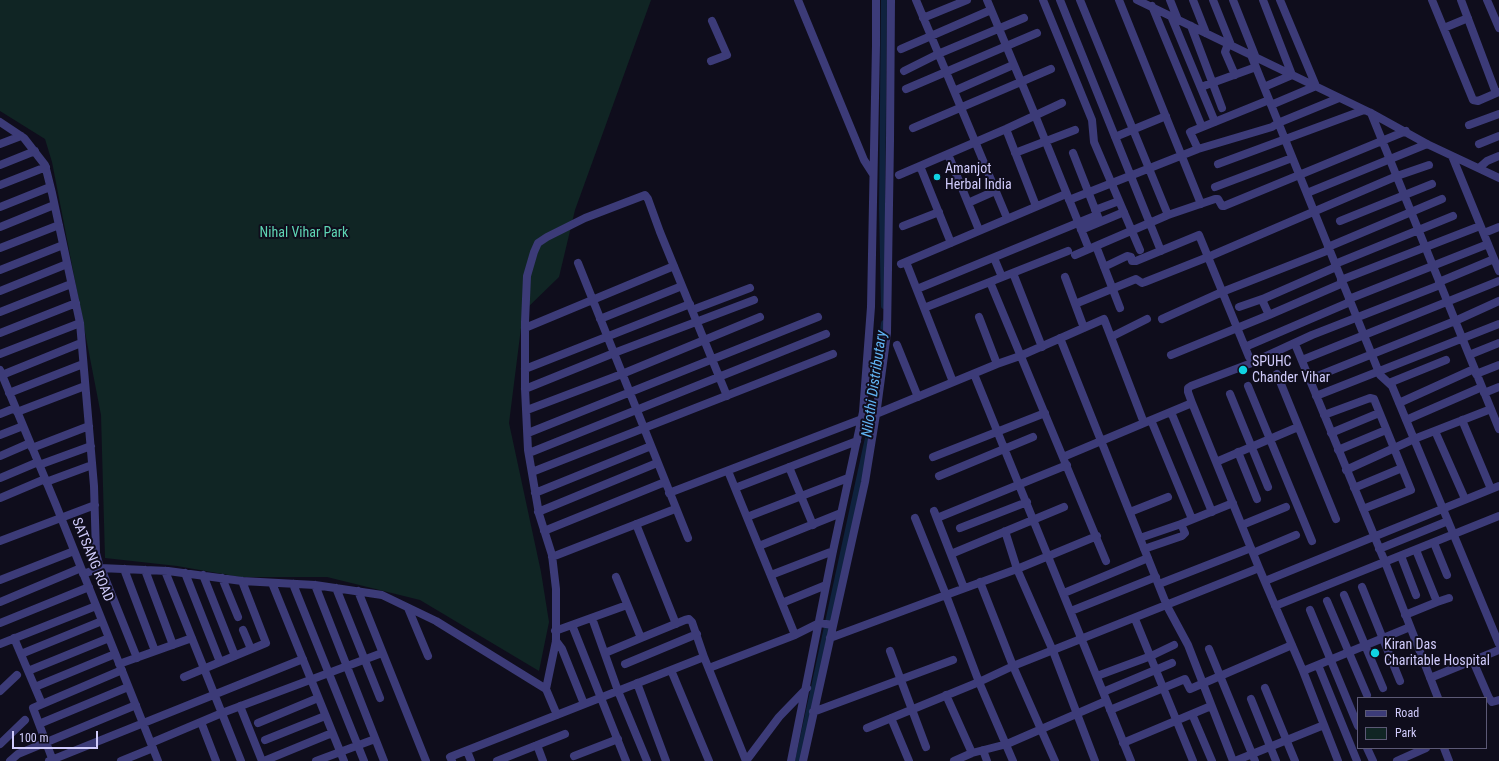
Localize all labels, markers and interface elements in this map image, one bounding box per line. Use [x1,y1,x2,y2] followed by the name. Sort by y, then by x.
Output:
[945,161,1012,194] place label: Amanjot Herbal India
[932,172,942,182] marker: Amanjot Herbal India
[260,225,348,241] park label: Nihal Vihar Park
[859,329,891,439] water label: Nilothi Distributary
[1252,354,1330,386] place label: SPUHC Chander Vihar
[1237,364,1249,376] marker: SPUHC Chander Vihar
[68,516,116,604] street label: SATSANG ROAD
[1384,637,1490,670] place label: Kiran Das Charitable Hospital
[1369,647,1381,659] marker: Kiran Das Charitable Hospital
[1357,697,1487,749] legend
[1395,706,1419,720] text: Road
[14,723,100,749] scale bar
[1395,726,1416,740] text: Park
[19,731,49,745] text: 100 m

